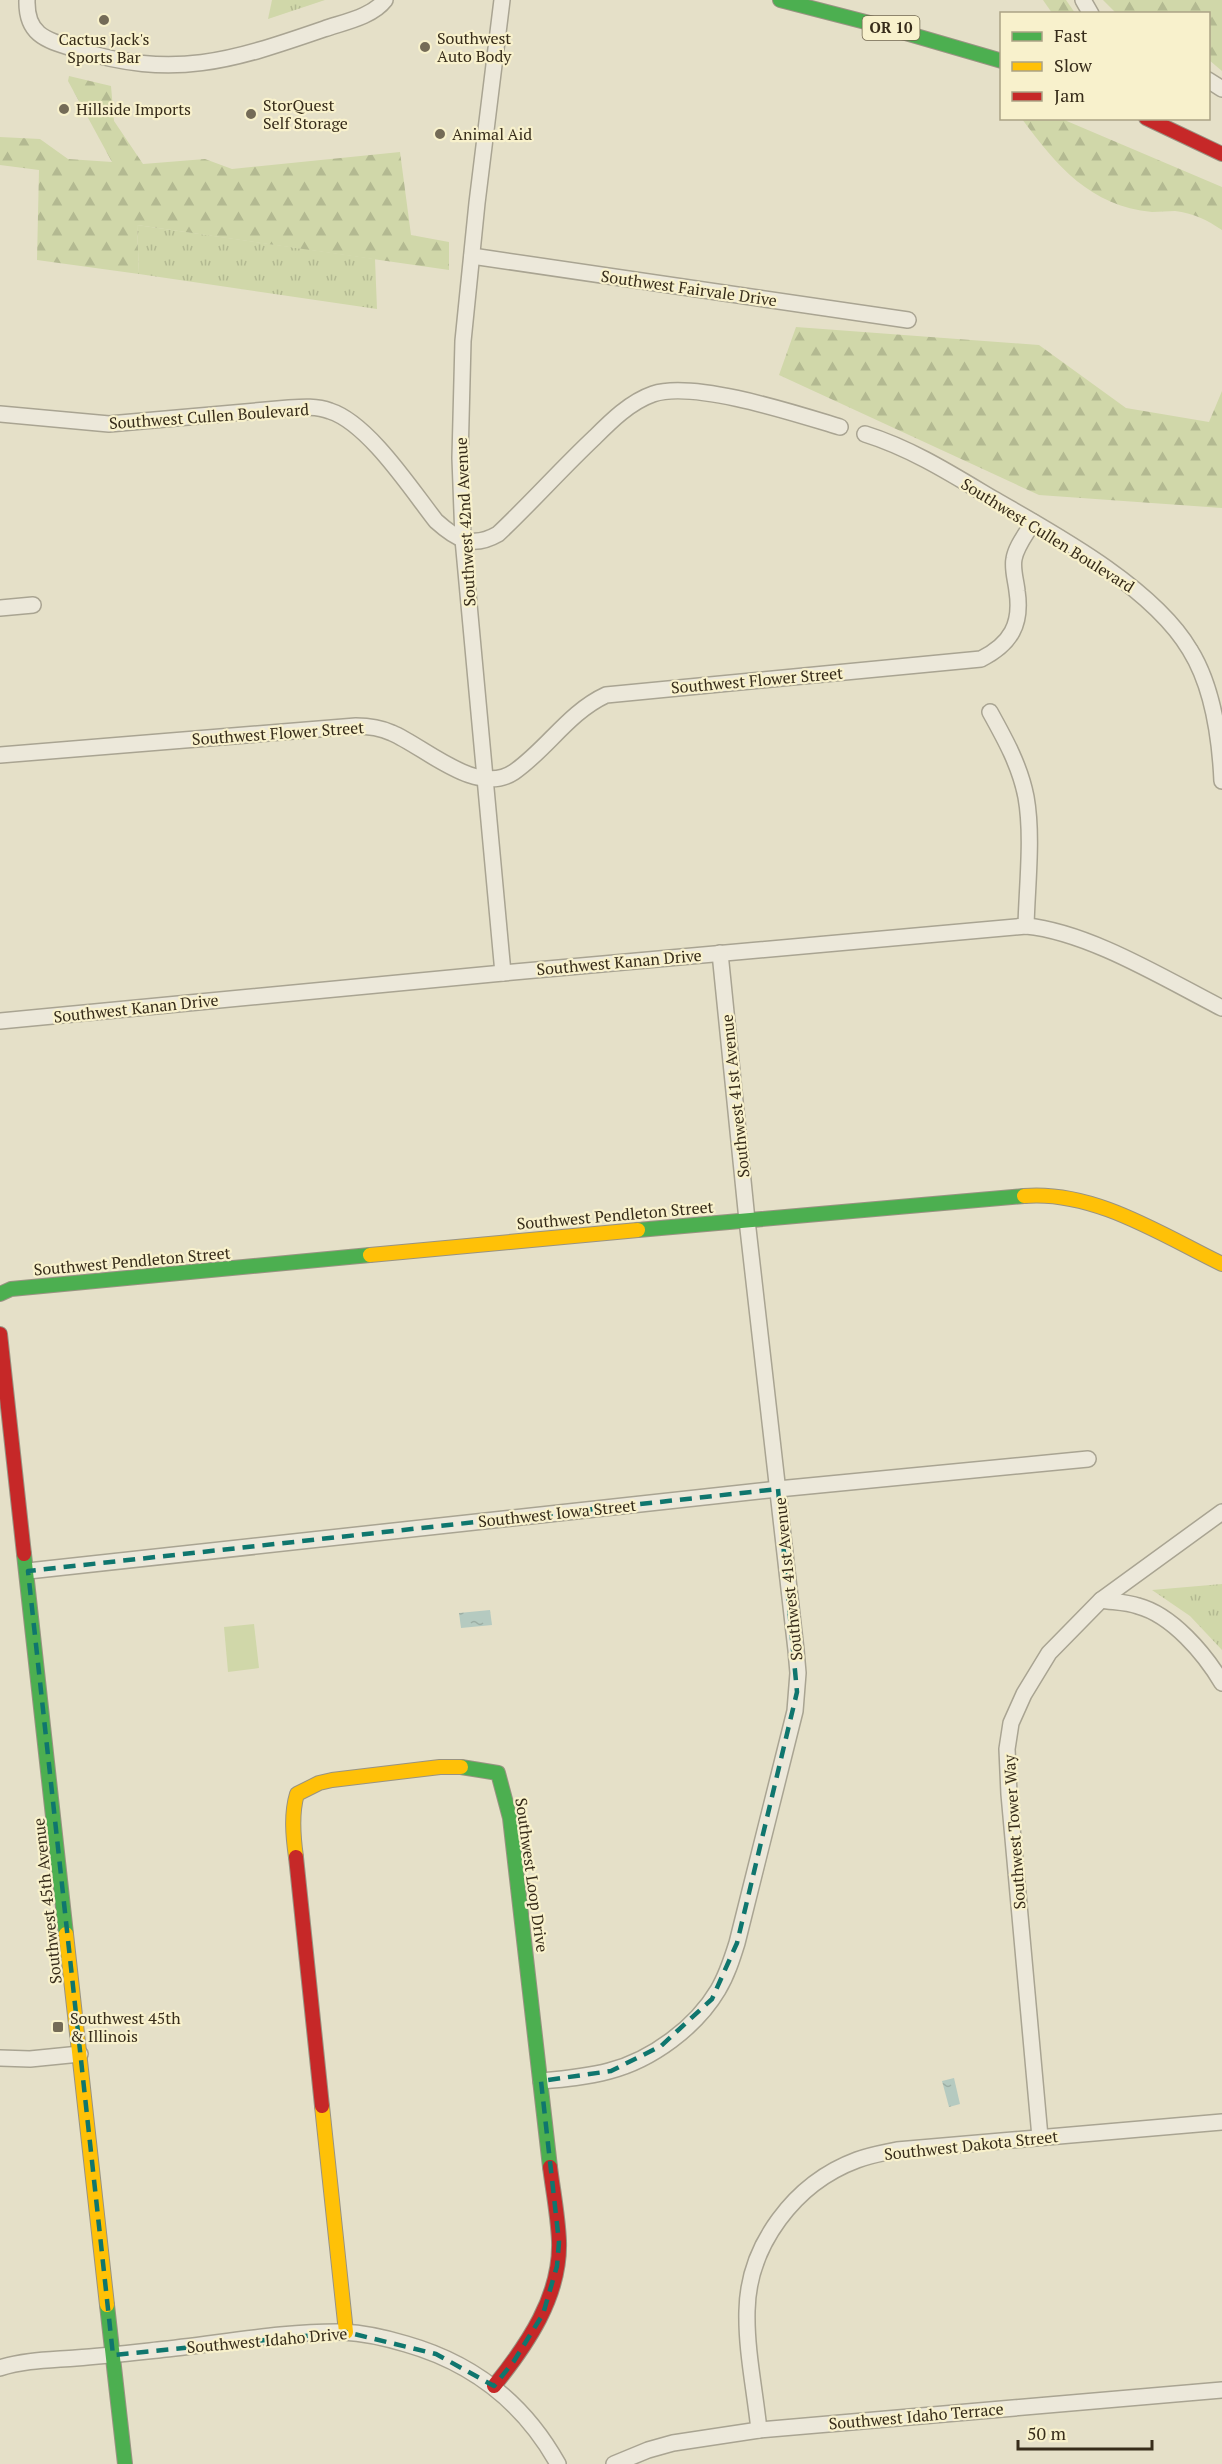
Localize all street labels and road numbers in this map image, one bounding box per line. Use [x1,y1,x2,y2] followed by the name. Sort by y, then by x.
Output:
[862,16,920,40] road number: OR 10
[600,265,778,311] street label: Southwest Fairvale Drive
[108,398,310,434] street label: Southwest Cullen Boulevard
[450,437,480,607] street label: Southwest 42nd Avenue
[957,473,1139,597] street label: Southwest Cullen Boulevard
[670,662,844,698] street label: Southwest Flower Street
[191,716,365,750] street label: Southwest Flower Street
[535,944,703,980] street label: Southwest Kanan Drive
[52,988,220,1028] street label: Southwest Kanan Drive
[715,1013,755,1179] street label: Southwest 41st Avenue
[516,1195,714,1235] street label: Southwest Pendleton Street
[33,1241,231,1281] street label: Southwest Pendleton Street
[477,1494,637,1532] street label: Southwest Iowa Street
[768,1496,808,1662] street label: Southwest 41st Avenue
[998,1753,1030,1910] street label: Southwest Tower Way
[510,1796,554,1954] street label: Southwest Loop Drive
[27,1817,67,1985] street label: Southwest 45th Avenue
[883,2125,1059,2165] street label: Southwest Dakota Street
[186,2322,348,2358] street label: Southwest Idaho Drive
[828,2397,1004,2435] street label: Southwest Idaho Terrace

